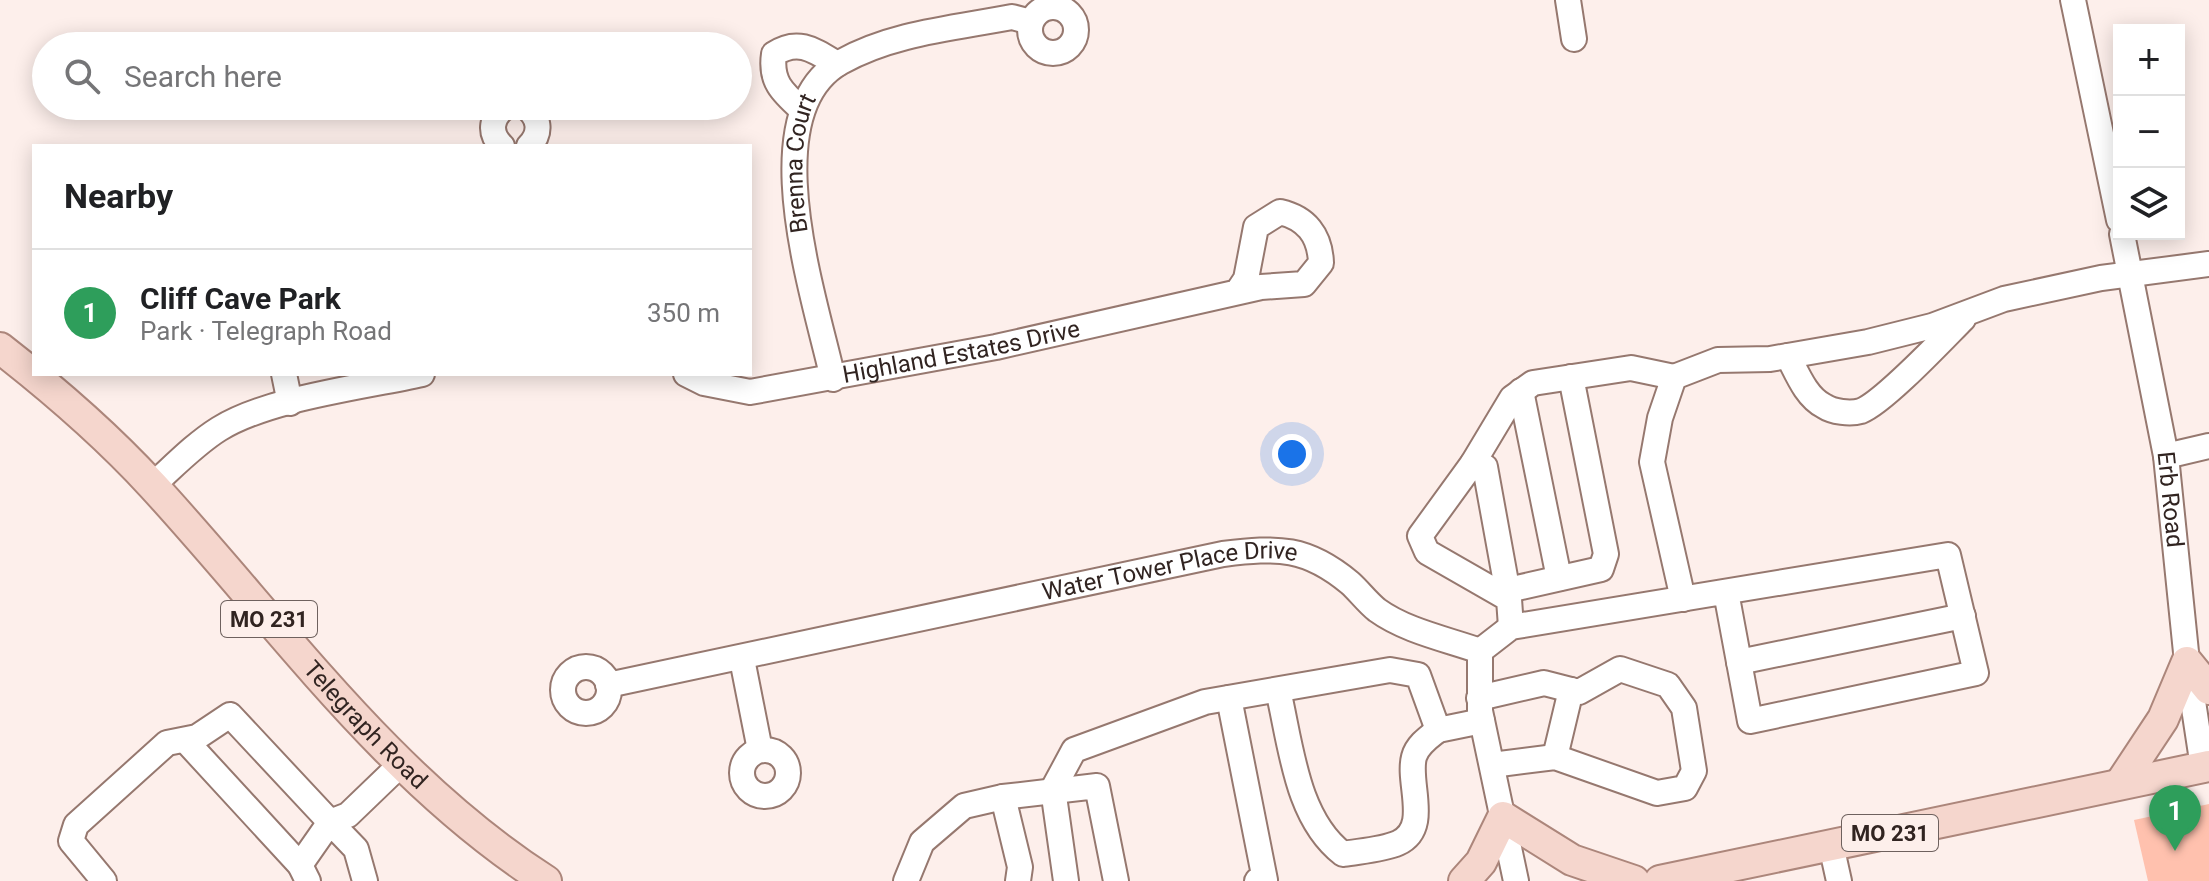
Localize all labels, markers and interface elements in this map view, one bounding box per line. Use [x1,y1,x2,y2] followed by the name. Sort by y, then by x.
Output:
[2113,24,2185,240] map controls
[2113,24,2185,96] button: +
[32,32,752,120] search box
[60,54,104,98] icon: search
[124,59,282,94] text: Search here
[780,89,822,235] street label: Brenna Court
[2113,96,2185,168] button: −
[2113,168,2185,240] button: layers
[64,176,173,216] text: Nearby
[140,281,341,316] text: Cliff Cave Park
[83,298,97,328] text: 1
[647,298,720,328] text: 350 m
[840,314,1082,389] street label: Highland Estates Drive
[140,316,392,346] text: Park · Telegraph Road
[1272,434,1312,474] your location
[2152,450,2189,549] street label: Erb Road
[1040,536,1300,606] street label: Water Tower Place Drive
[221,601,317,637] road number: MO 231
[298,655,433,795] street label: Telegraph Road
[2149,785,2201,851] pin: 1
[1842,815,1938,851] road number: MO 231

